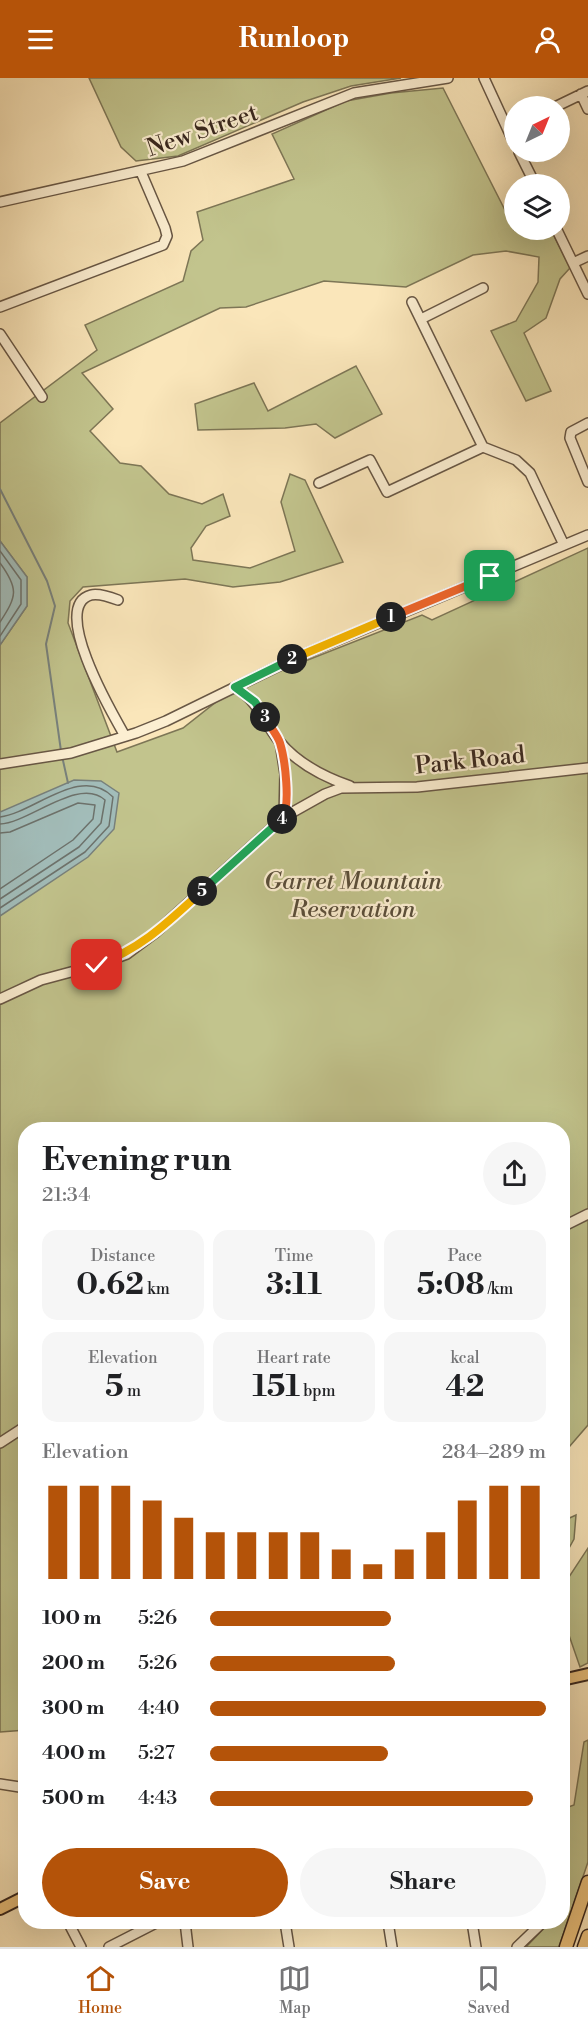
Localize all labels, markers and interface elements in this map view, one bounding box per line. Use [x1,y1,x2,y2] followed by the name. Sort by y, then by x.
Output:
[239,22,349,56] text: Runloop
[24,23,57,56] icon: menu
[531,23,564,56] icon: person
[504,96,570,162] north arrow
[504,96,570,240] map controls
[142,98,263,164] street label: New Street
[504,174,570,240] button: layers
[464,550,515,601] pin
[473,559,506,592] icon: arrive
[376,602,406,632] pin: 1
[387,607,395,627] text: 1
[277,644,307,674] pin: 2
[287,649,297,669] text: 2
[250,702,280,732] pin: 3
[260,707,270,727] text: 3
[414,740,527,782] street label: Park Road
[267,804,297,834] pin: 4
[277,809,287,829] text: 4
[264,867,443,925] park label: Garret Mountain Reservation
[187,876,217,906] pin: 5
[197,881,207,901] text: 5
[71,939,122,990] pin
[80,948,113,981] icon: check
[42,1140,231,1181] text: Evening run
[483,1142,546,1205] button: share
[42,1183,90,1208] text: 21:34
[91,1246,155,1266] text: Distance
[275,1246,313,1266] text: Time
[448,1246,482,1266] text: Pace
[76,1266,144,1304] text: 0.62
[266,1266,322,1304] text: 3:11
[417,1266,485,1304] text: 5:08
[144,1279,170,1299] text: km
[485,1279,513,1299] text: /km
[88,1348,158,1368] text: Elevation
[257,1348,331,1368] text: Heart rate
[450,1348,480,1368] text: kcal
[105,1368,124,1406] text: 5
[252,1368,300,1406] text: 151
[446,1368,484,1406] text: 42
[124,1381,141,1401] text: m
[300,1381,336,1401] text: bpm
[42,1440,129,1465] text: Elevation
[442,1440,546,1465] text: 284–289 m
[42,1606,101,1631] text: 100 m
[138,1606,177,1631] text: 5:26
[42,1651,105,1676] text: 200 m
[138,1651,177,1676] text: 5:26
[42,1696,105,1721] text: 300 m
[138,1696,180,1721] text: 4:40
[42,1741,106,1766] text: 400 m
[138,1741,175,1766] text: 5:27
[42,1786,105,1811] text: 500 m
[138,1786,177,1811] text: 4:43
[42,1848,288,1917] button: Save
[300,1848,546,1917] button: Share
[78,1962,122,2018] tab: Home
[278,1962,311,2018] tab: Map
[468,1962,510,2018] tab: Saved

